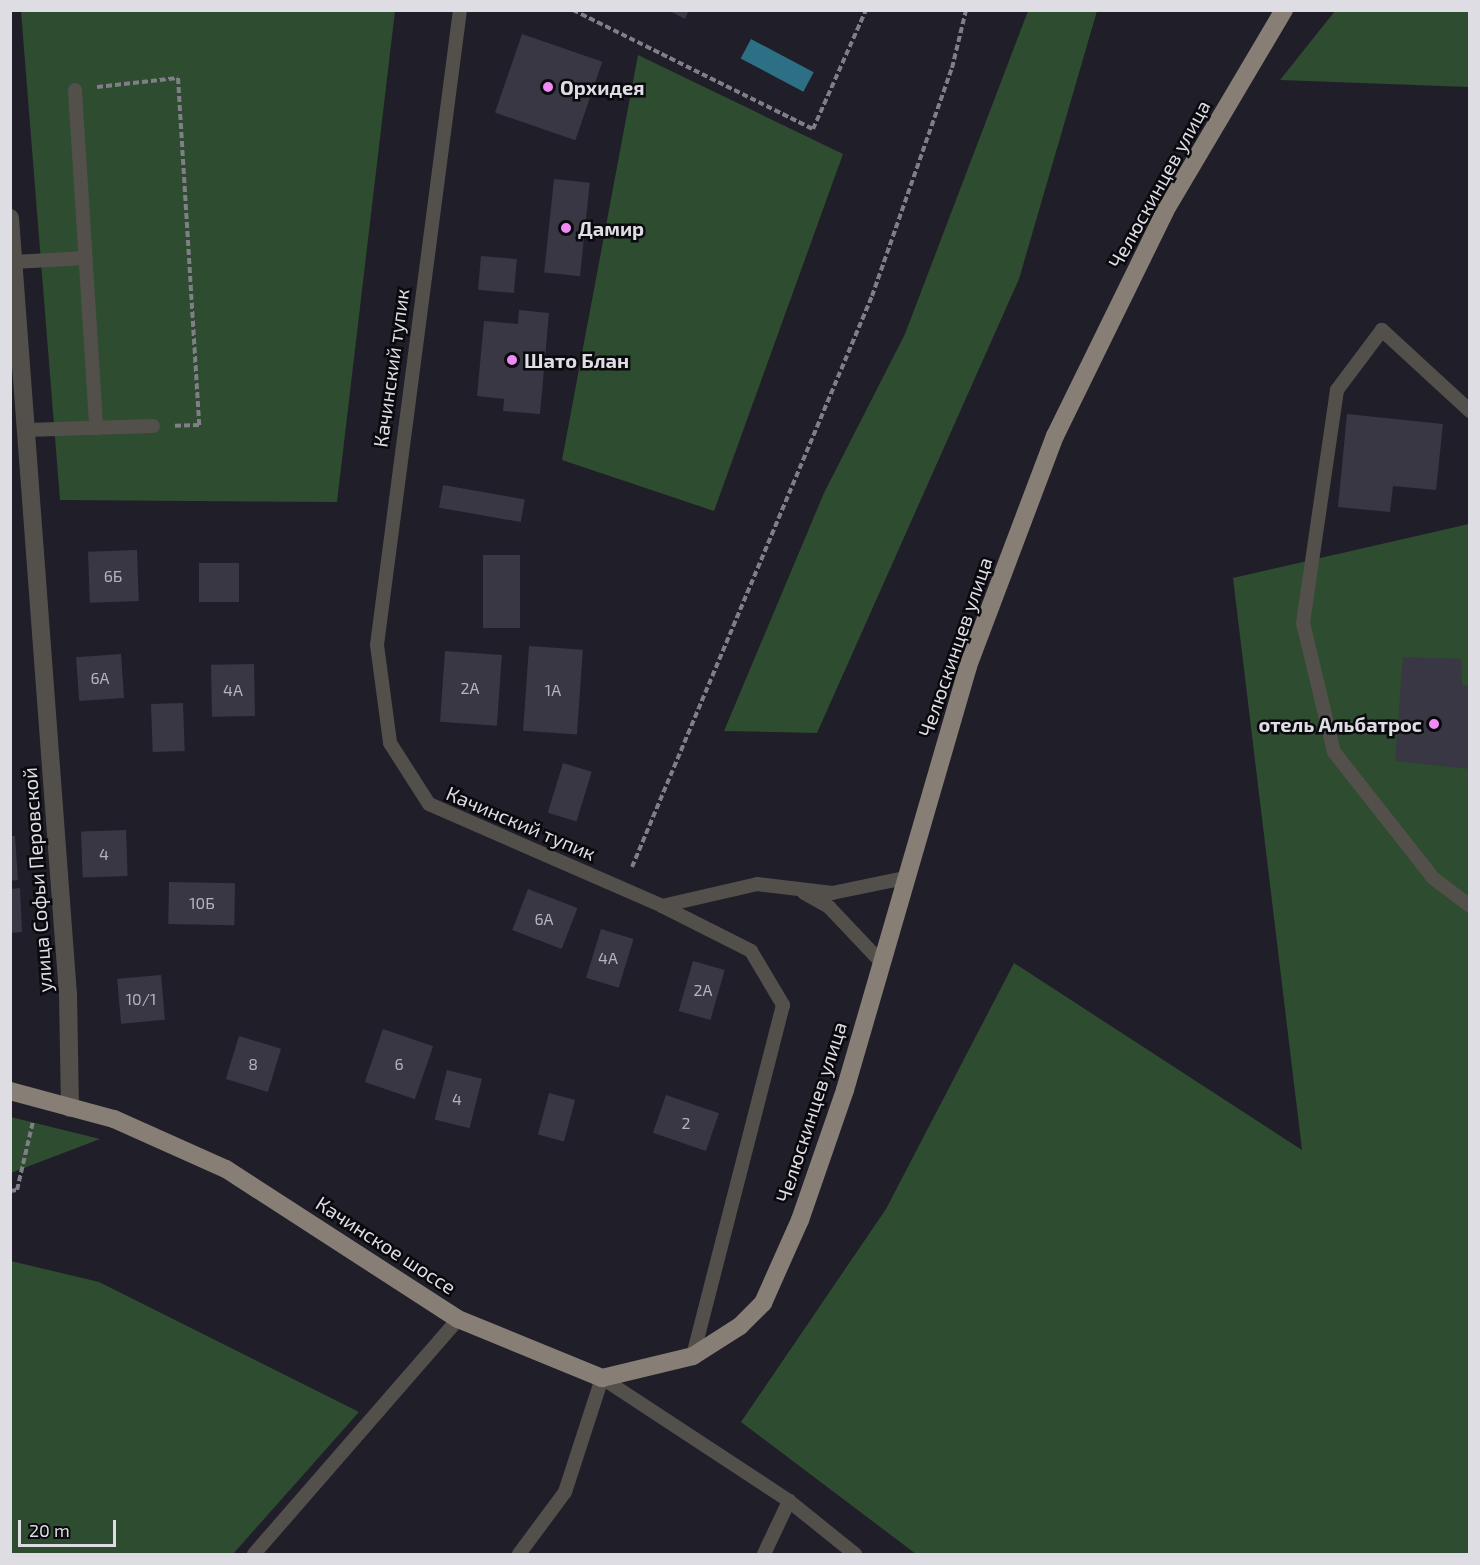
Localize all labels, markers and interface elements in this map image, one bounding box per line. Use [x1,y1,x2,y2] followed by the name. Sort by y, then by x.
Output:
[560,75,645,99] place label: Орхидея
[541,80,555,94] marker: Орхидея
[1103,96,1215,272] street label: Челюскинцев улица
[578,216,644,240] place label: Дамир
[559,221,573,235] marker: Дамир
[368,287,414,449] street label: Качинский тупик
[524,348,629,372] place label: Шато Блан
[505,353,519,367] marker: Шато Блан
[913,554,997,740] street label: Челюскинцев улица
[104,566,122,586] house number: 6Б
[90,668,110,688] house number: 6А
[461,678,479,698] house number: 2А
[223,680,243,700] house number: 4А
[545,680,561,700] house number: 1А
[1258,712,1422,736] place label: отель Альбатрос
[1427,717,1441,731] marker: отель Альбатрос
[17,767,57,993] street label: улица Софьи Перовской
[443,781,599,865] street label: Качинский тупик
[99,844,109,864] house number: 4
[189,893,215,913] house number: 10Б
[534,909,554,929] house number: 6А
[598,948,618,968] house number: 4А
[694,980,712,1000] house number: 2А
[126,989,156,1009] house number: 10/1
[770,1019,852,1205] street label: Челюскинцев улица
[248,1054,258,1074] house number: 8
[394,1054,404,1074] house number: 6
[452,1089,462,1109] house number: 4
[682,1113,690,1133] house number: 2
[312,1191,460,1299] street label: Качинское шоссе
[21,1508,118,1546] scale bar
[29,1519,70,1541] text: 20 m

